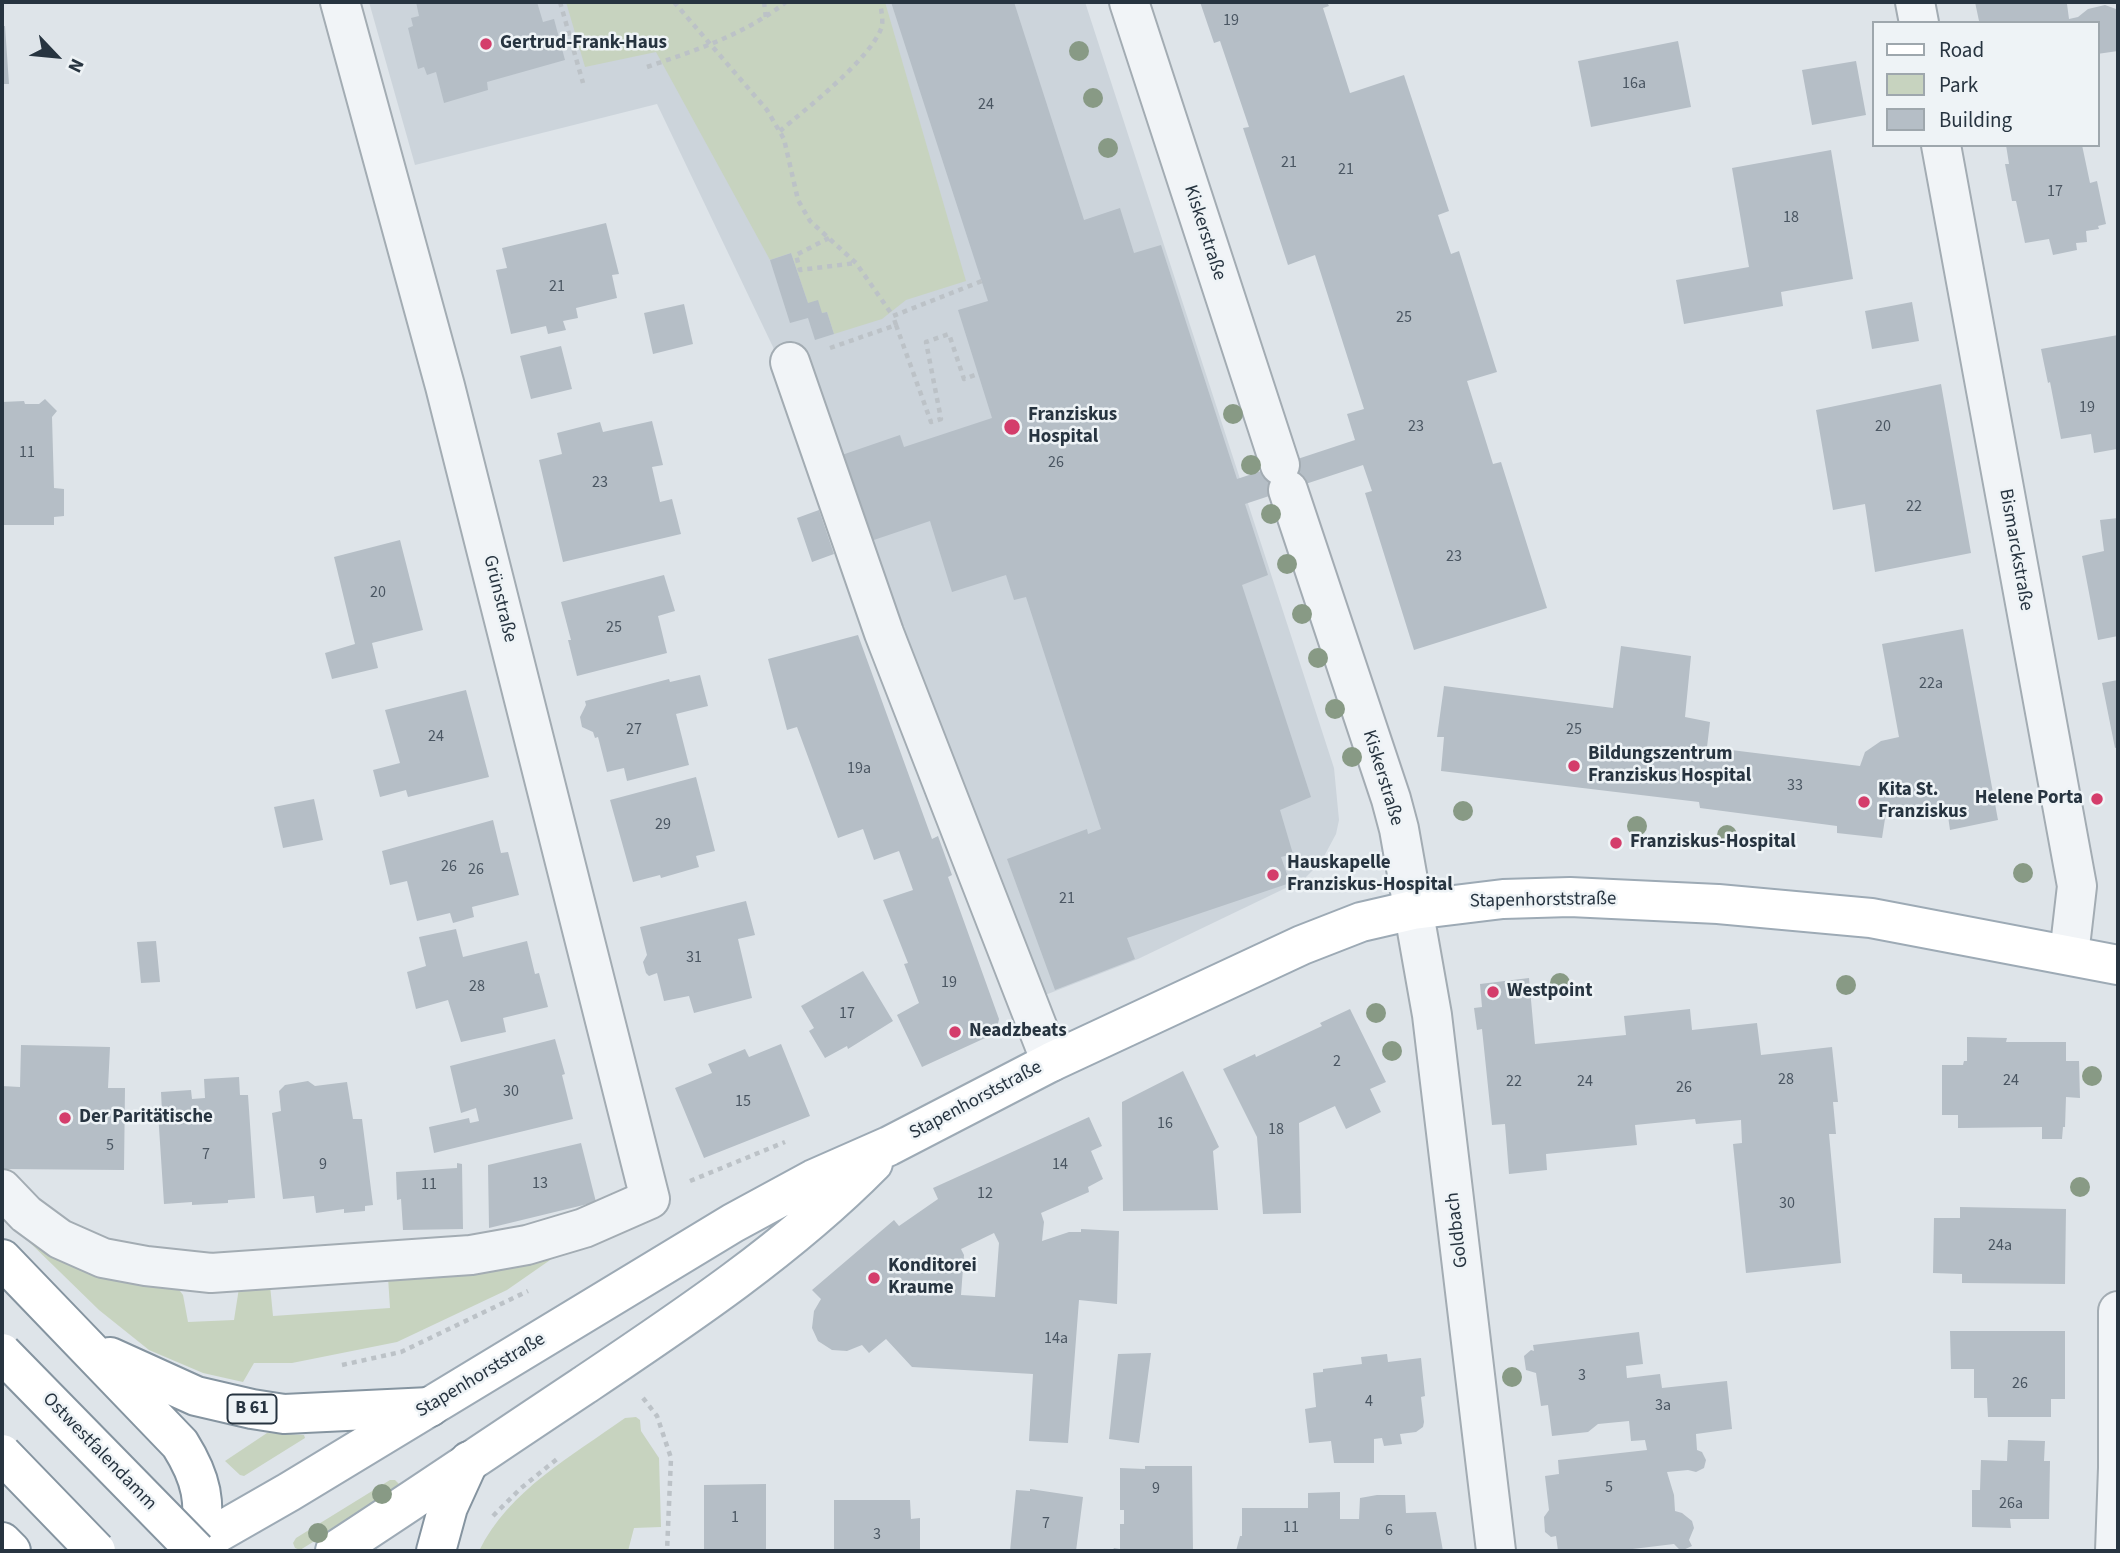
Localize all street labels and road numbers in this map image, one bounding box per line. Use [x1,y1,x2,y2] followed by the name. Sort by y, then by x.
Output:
[1178,183,1230,283] street label: Kiskerstraße
[1993,487,2037,613] street label: Bismarckstraße
[477,553,521,645] street label: Grünstraße
[1357,727,1407,829] street label: Kiskerstraße
[1469,888,1617,914] street label: Stapenhorststraße
[906,1056,1046,1146] street label: Stapenhorststraße
[1442,1191,1474,1269] street label: Goldbach
[412,1328,550,1424] street label: Stapenhorststraße
[37,1389,161,1515] street label: Ostwestfalendamm
[228,1394,276,1424] road number: B 61

